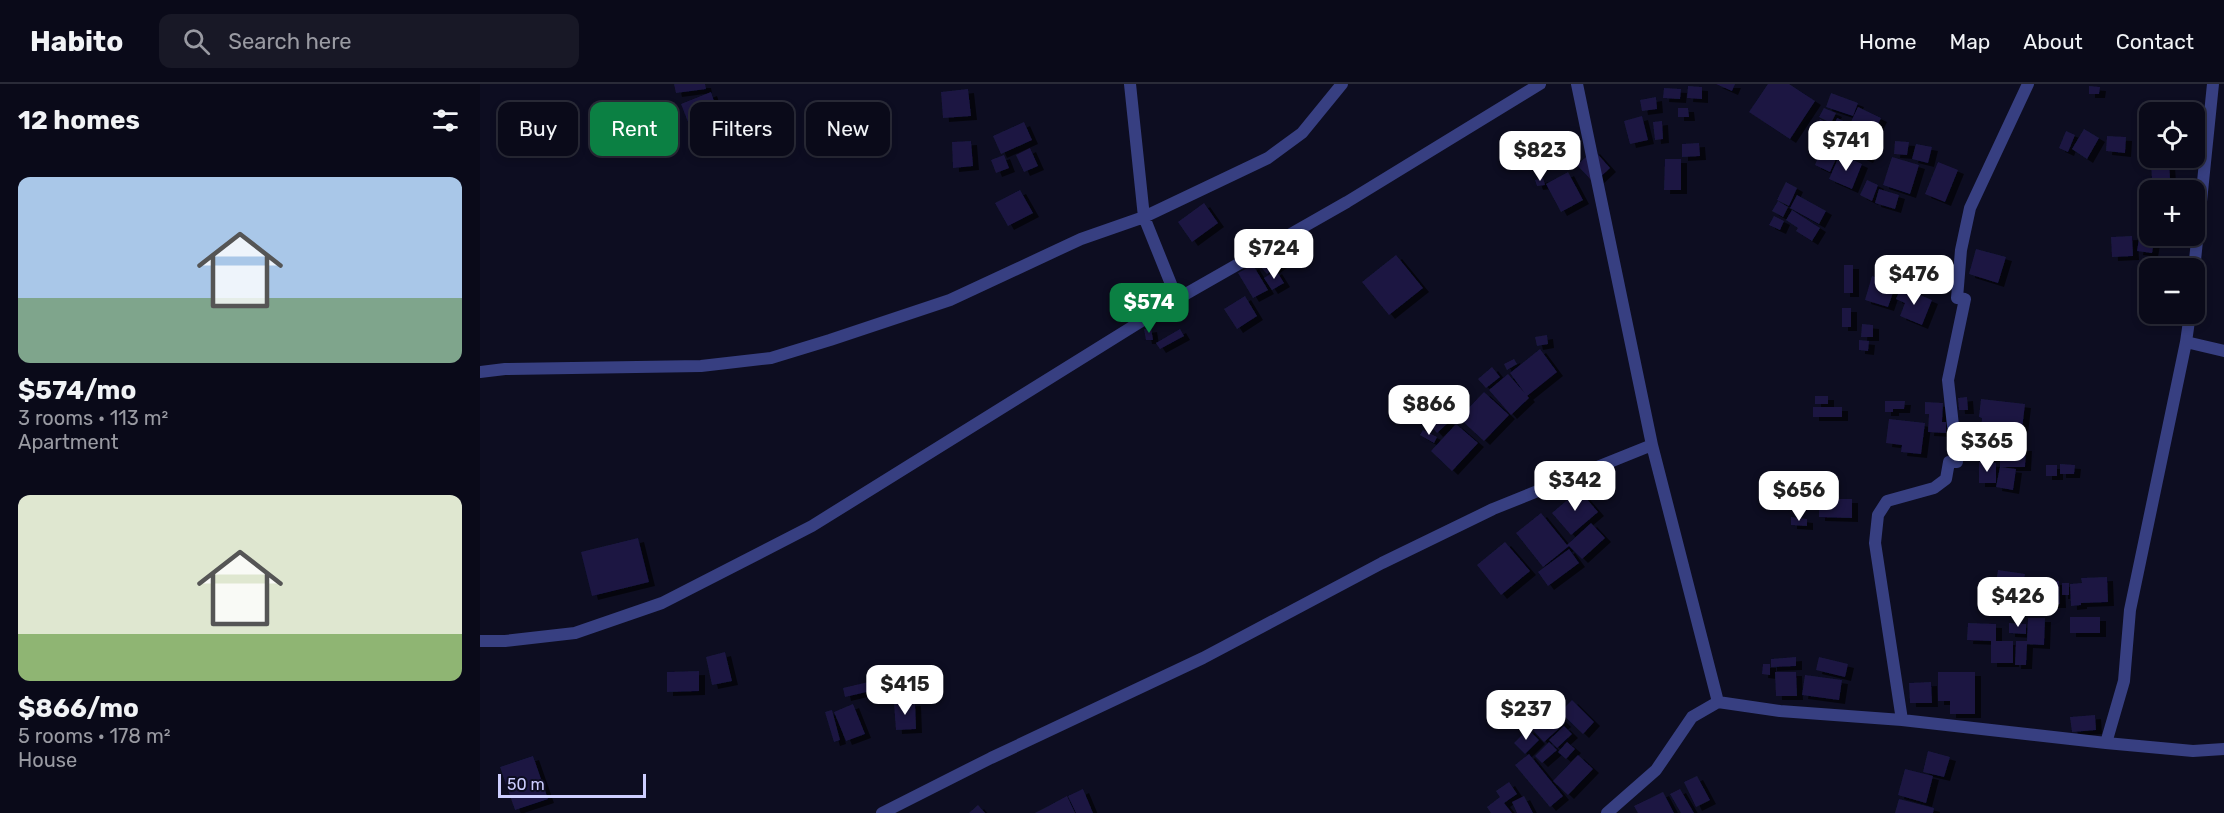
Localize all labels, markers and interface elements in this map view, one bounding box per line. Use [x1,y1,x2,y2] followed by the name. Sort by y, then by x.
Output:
[159,14,579,68] search box
[30,25,123,58] text: Habito
[180,25,213,58] icon: search
[228,28,352,55] text: Search here
[1859,29,1916,54] text: Home
[1949,29,1990,54] text: Map
[2023,29,2083,54] text: About
[2116,29,2194,54] text: Contact
[498,102,578,156] chip: Buy
[590,102,678,156] chip: Rent
[690,102,794,156] chip: Filters
[806,102,890,156] chip: New
[2139,102,2205,324] map controls
[2139,102,2205,168] button: locate
[429,104,462,137] icon: filters
[18,105,140,136] text: 12 homes
[1810,121,1882,172] pin: $741
[1822,128,1870,152] text: $741
[1504,131,1576,182] pin: $823
[1513,138,1567,162] text: $823
[2139,180,2205,246] button: +
[186,216,294,324] icon: home
[1238,229,1310,280] pin: $724
[1248,236,1300,260] text: $724
[1878,255,1950,306] pin: $476
[2139,258,2205,324] button: −
[1889,262,1939,286] text: $476
[1113,283,1185,334] pin: $574
[1124,290,1174,314] text: $574
[18,375,136,406] text: $574/mo
[1393,385,1465,436] pin: $866
[1403,392,1455,416] text: $866
[18,406,168,430] text: 3 rooms · 113 m²
[1951,422,2023,473] pin: $365
[1961,429,2013,453] text: $365
[18,430,119,454] text: Apartment
[1539,461,1611,512] pin: $342
[1548,468,1602,492] text: $342
[1763,471,1835,522] pin: $656
[1773,478,1825,502] text: $656
[186,534,294,642] icon: home
[1982,577,2054,628] pin: $426
[1991,584,2045,608] text: $426
[869,665,941,716] pin: $415
[880,672,930,696] text: $415
[1490,690,1562,741] pin: $237
[18,693,139,724] text: $866/mo
[1501,697,1552,721] text: $237
[18,724,171,748] text: 5 rooms · 178 m²
[18,748,77,772] text: House
[498,771,646,798] scale bar
[507,775,545,794] text: 50 m

